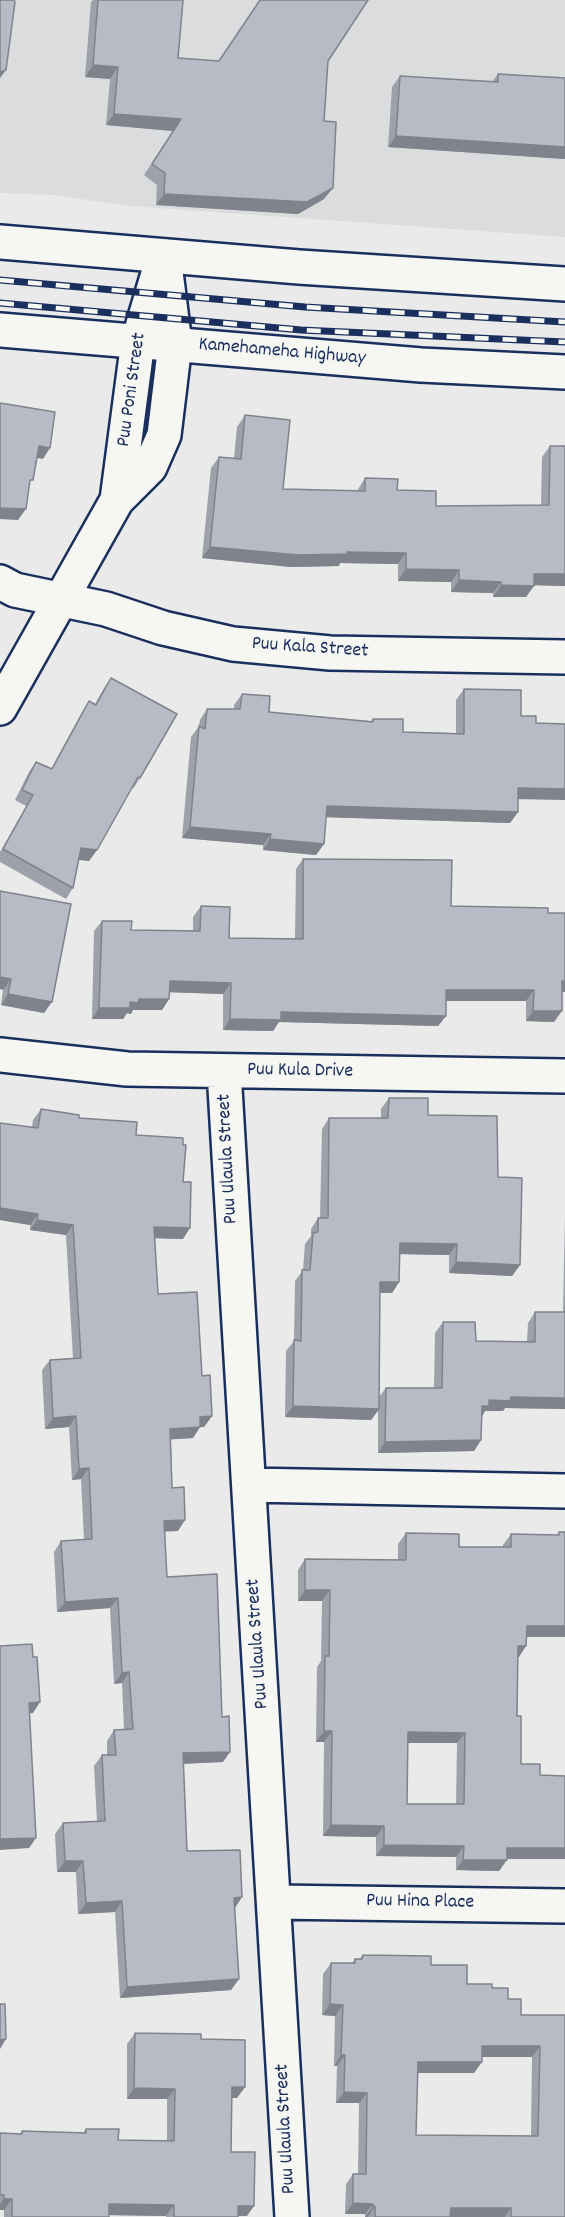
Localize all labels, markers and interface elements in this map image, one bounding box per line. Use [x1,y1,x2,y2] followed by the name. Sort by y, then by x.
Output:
[113,331,153,449] street label: Puu Poni Street
[198,334,366,372] street label: Kamehameha Highway
[251,633,369,665] street label: Puu Kala Street
[247,1059,353,1085] street label: Puu Kula Drive
[214,1093,244,1225] street label: Puu Ulaula Street
[242,1578,276,1710] street label: Puu Ulaula Street
[366,1890,474,1916] street label: Puu Hina Place
[272,2063,302,2195] street label: Puu Ulaula Street

